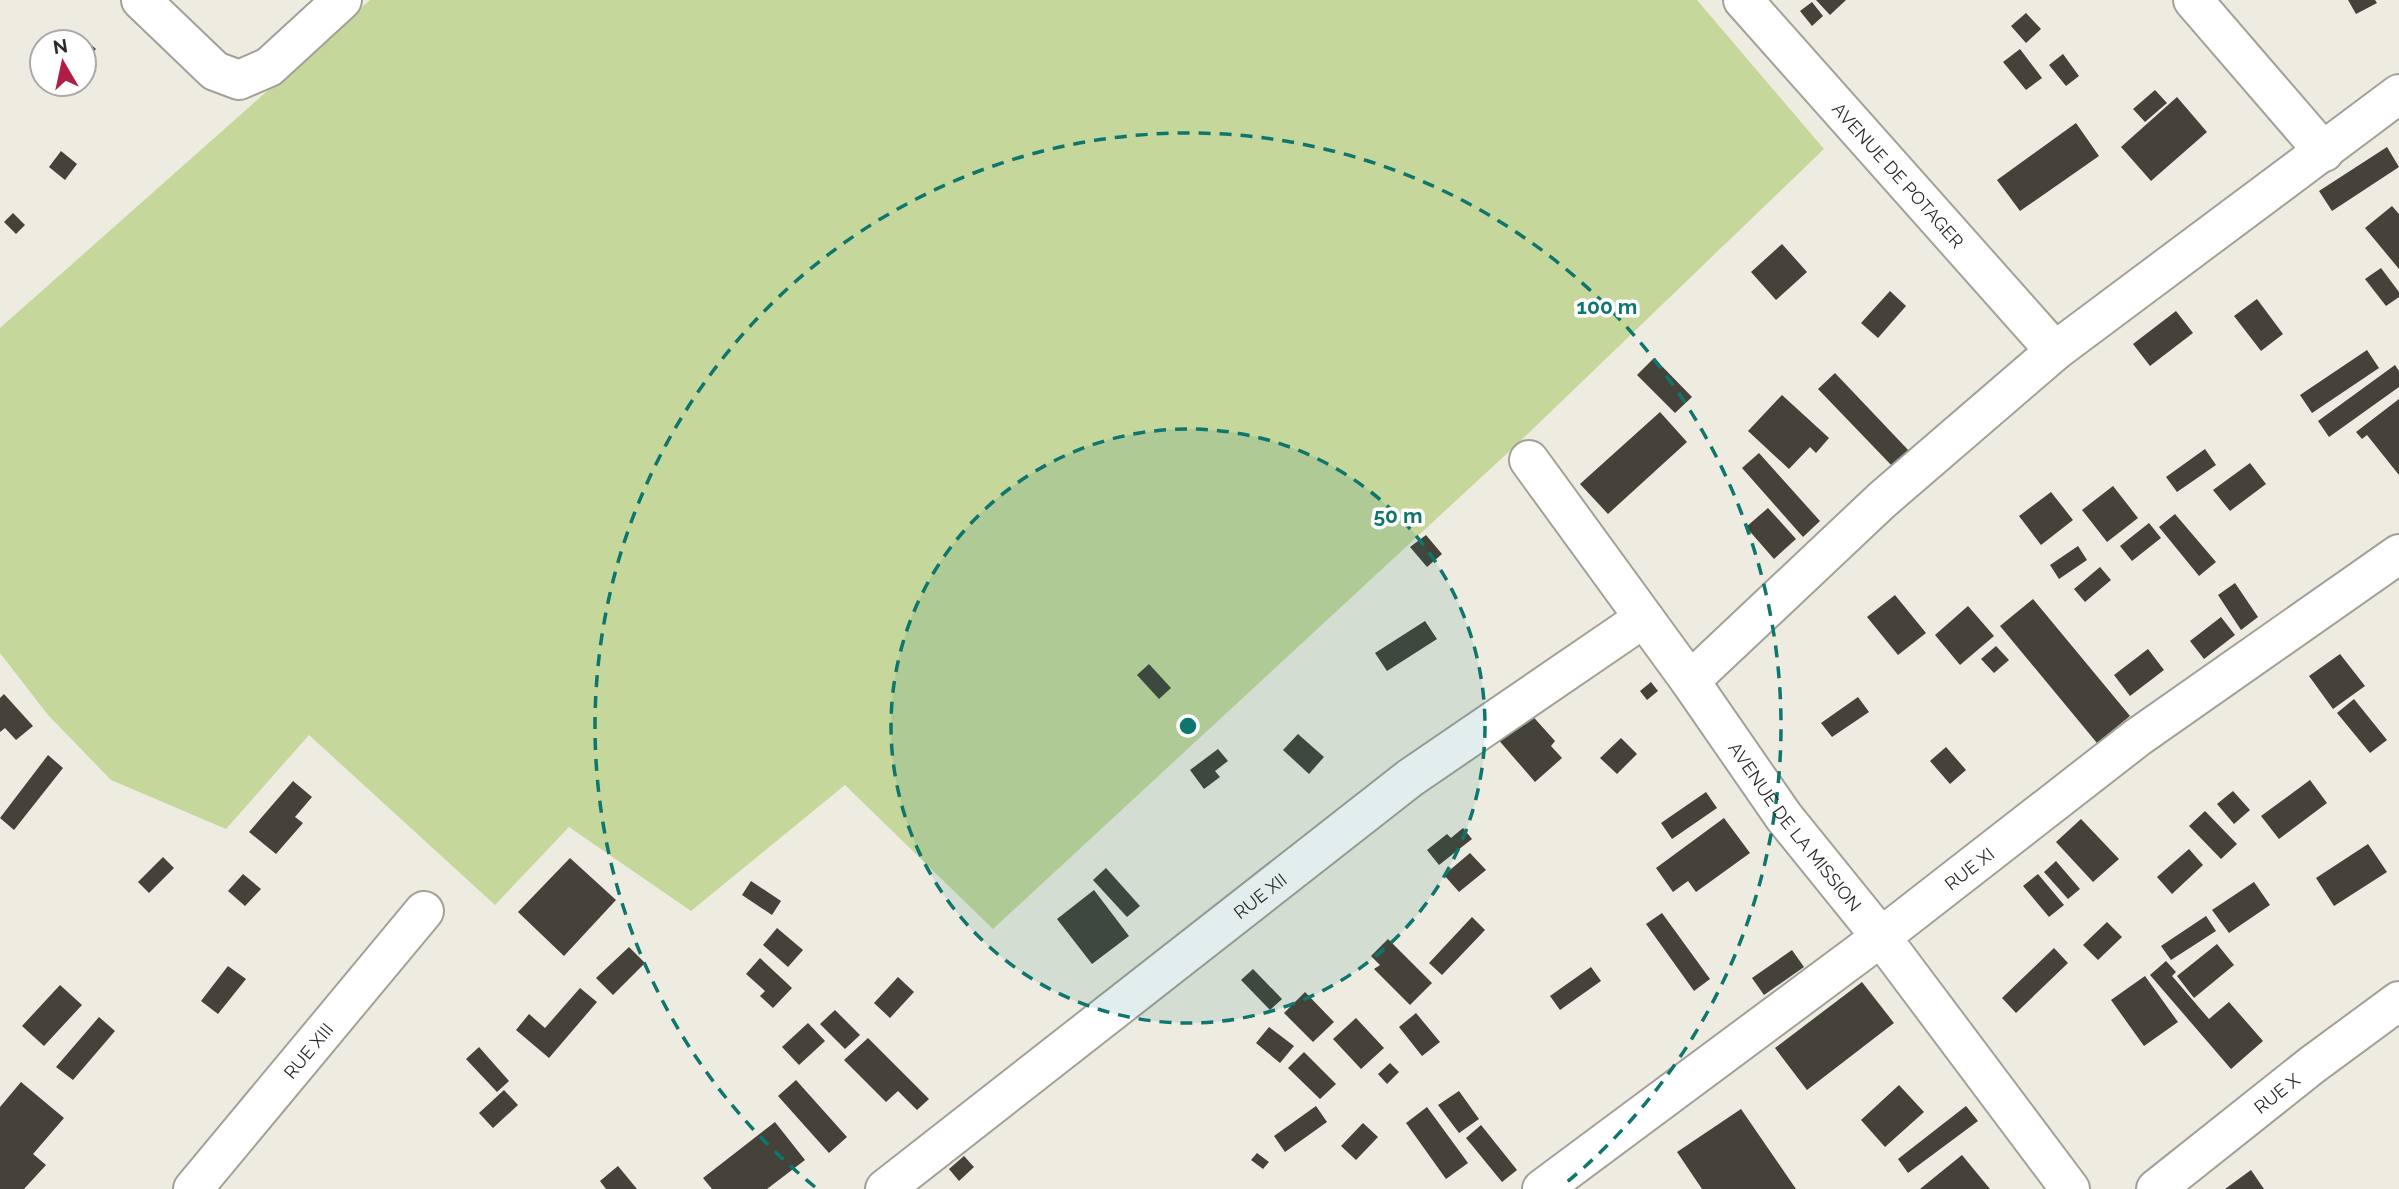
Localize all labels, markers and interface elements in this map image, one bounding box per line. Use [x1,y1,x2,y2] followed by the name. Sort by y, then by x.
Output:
[28,28,98,98] north arrow
[51,34,69,58] text: N
[1828,98,1969,252] street label: AVENUE DE POTAGER
[1577,294,1637,319] text: 100 m
[1373,503,1423,528] text: 50 m
[1176,714,1200,738] centre of rings
[1725,738,1866,915] street label: AVENUE DE LA MISSION
[1940,843,1998,894] street label: RUE XI
[1229,868,1290,923] street label: RUE XII
[279,1019,337,1082] street label: RUE XIII
[2250,1068,2304,1118] street label: RUE X

